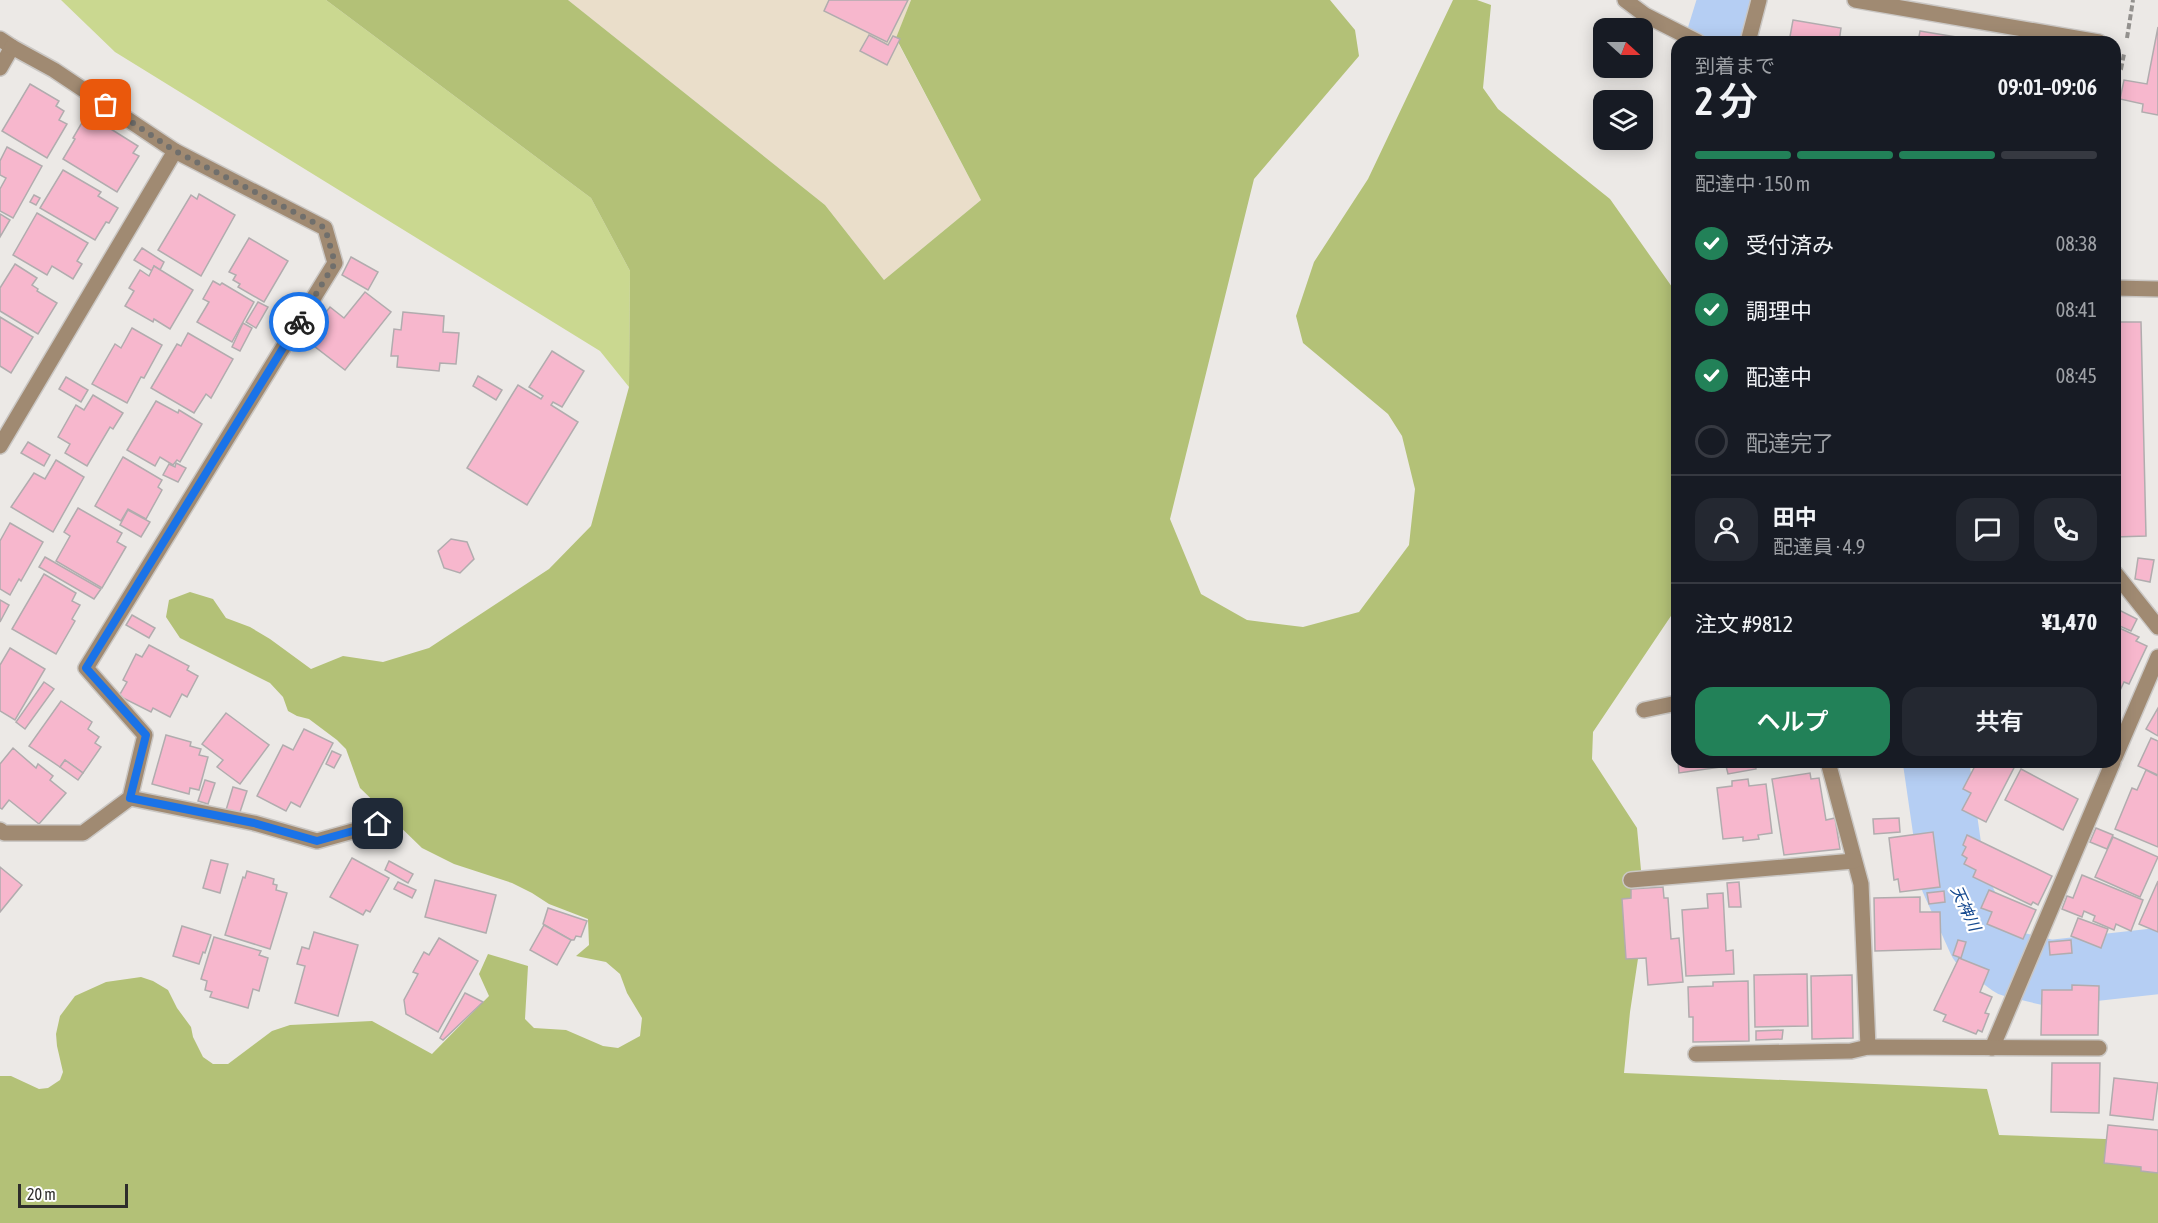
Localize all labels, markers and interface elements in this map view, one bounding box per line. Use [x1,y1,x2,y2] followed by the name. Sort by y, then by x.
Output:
[1593,18,1653,78] north arrow
[1593,18,1653,150] map controls
[1695,54,1775,77] text: 到着まで
[1998,74,2097,100] text: 09:01–09:06
[80,79,131,130] pin
[1695,79,1758,123] text: 2 分
[89,88,122,121] icon: bag
[1593,90,1653,150] button: layers
[1695,172,1810,195] text: 配達中 · 150 m
[1695,227,1728,260] icon: check
[1746,232,1834,258] text: 受付済み
[2056,232,2097,255] text: 08:38
[269,292,329,352] courier
[1695,293,1728,326] icon: check
[1746,298,1812,324] text: 調理中
[2056,298,2097,321] text: 08:41
[283,306,316,339] icon: bike
[1695,359,1728,392] icon: check
[1746,364,1812,390] text: 配達中
[2056,364,2097,387] text: 08:45
[1746,430,1834,456] text: 配達完了
[1695,498,1758,561] button: person
[1956,498,2019,561] button: chat
[2034,498,2097,561] button: phone
[1773,504,1817,530] text: 田中
[1773,535,1865,558] text: 配達員 · 4.9
[2042,609,2097,635] text: ¥1,470
[1695,611,1793,637] text: 注文 #9812
[1695,687,1890,756] button: ヘルプ
[1902,687,2097,756] button: 共有
[352,798,403,849] pin
[361,807,394,840] icon: home
[1948,882,1985,935] water label: 天神川
[18,1181,128,1208] scale bar
[27,1185,56,1203] text: 20 m

